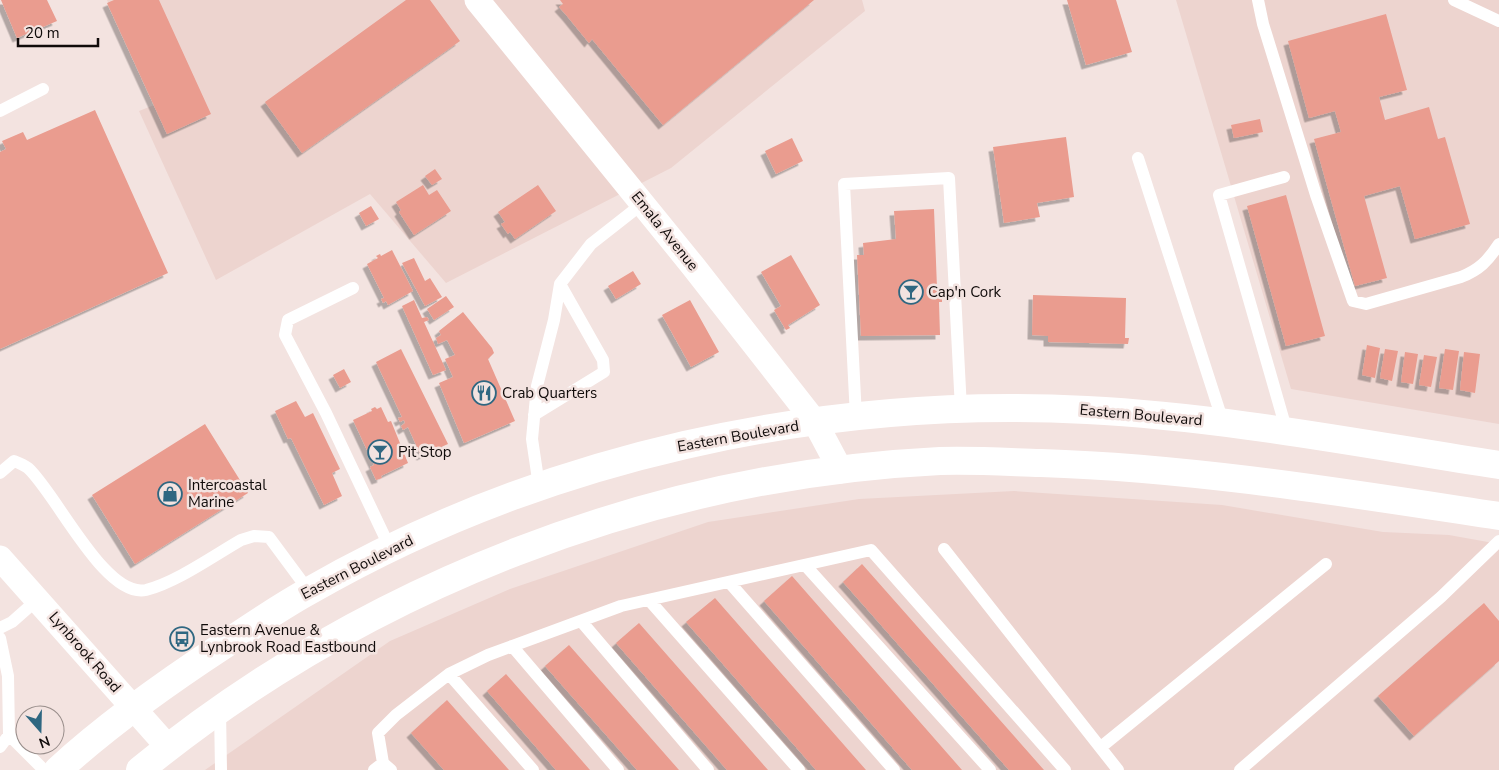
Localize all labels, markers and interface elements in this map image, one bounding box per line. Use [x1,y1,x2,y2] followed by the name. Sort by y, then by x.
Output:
[18,15,98,47] scale bar
[25,23,60,43] text: 20 m
[627,187,703,275] street label: Emala Avenue
[898,279,924,305] bar icon: Cap'n Cork
[928,282,1002,302] place label: Cap'n Cork
[471,380,497,406] restaurant icon: Crab Quarters
[502,383,597,403] place label: Crab Quarters
[1079,400,1203,430] street label: Eastern Boulevard
[676,415,800,457] street label: Eastern Boulevard
[367,439,393,465] bar icon: Pit Stop
[398,442,452,462] place label: Pit Stop
[188,475,267,512] place label: Intercoastal Marine
[157,481,183,507] shop icon: Intercoastal Marine
[298,530,416,604] street label: Eastern Boulevard
[44,607,126,697] street label: Lynbrook Road
[200,620,376,657] place label: Eastern Avenue & Lynbrook Road Eastbound
[169,626,195,652] bus stop icon: Eastern Avenue & Lynbrook Road Eastbound
[15,705,65,755] north arrow
[36,731,52,752] text: N

